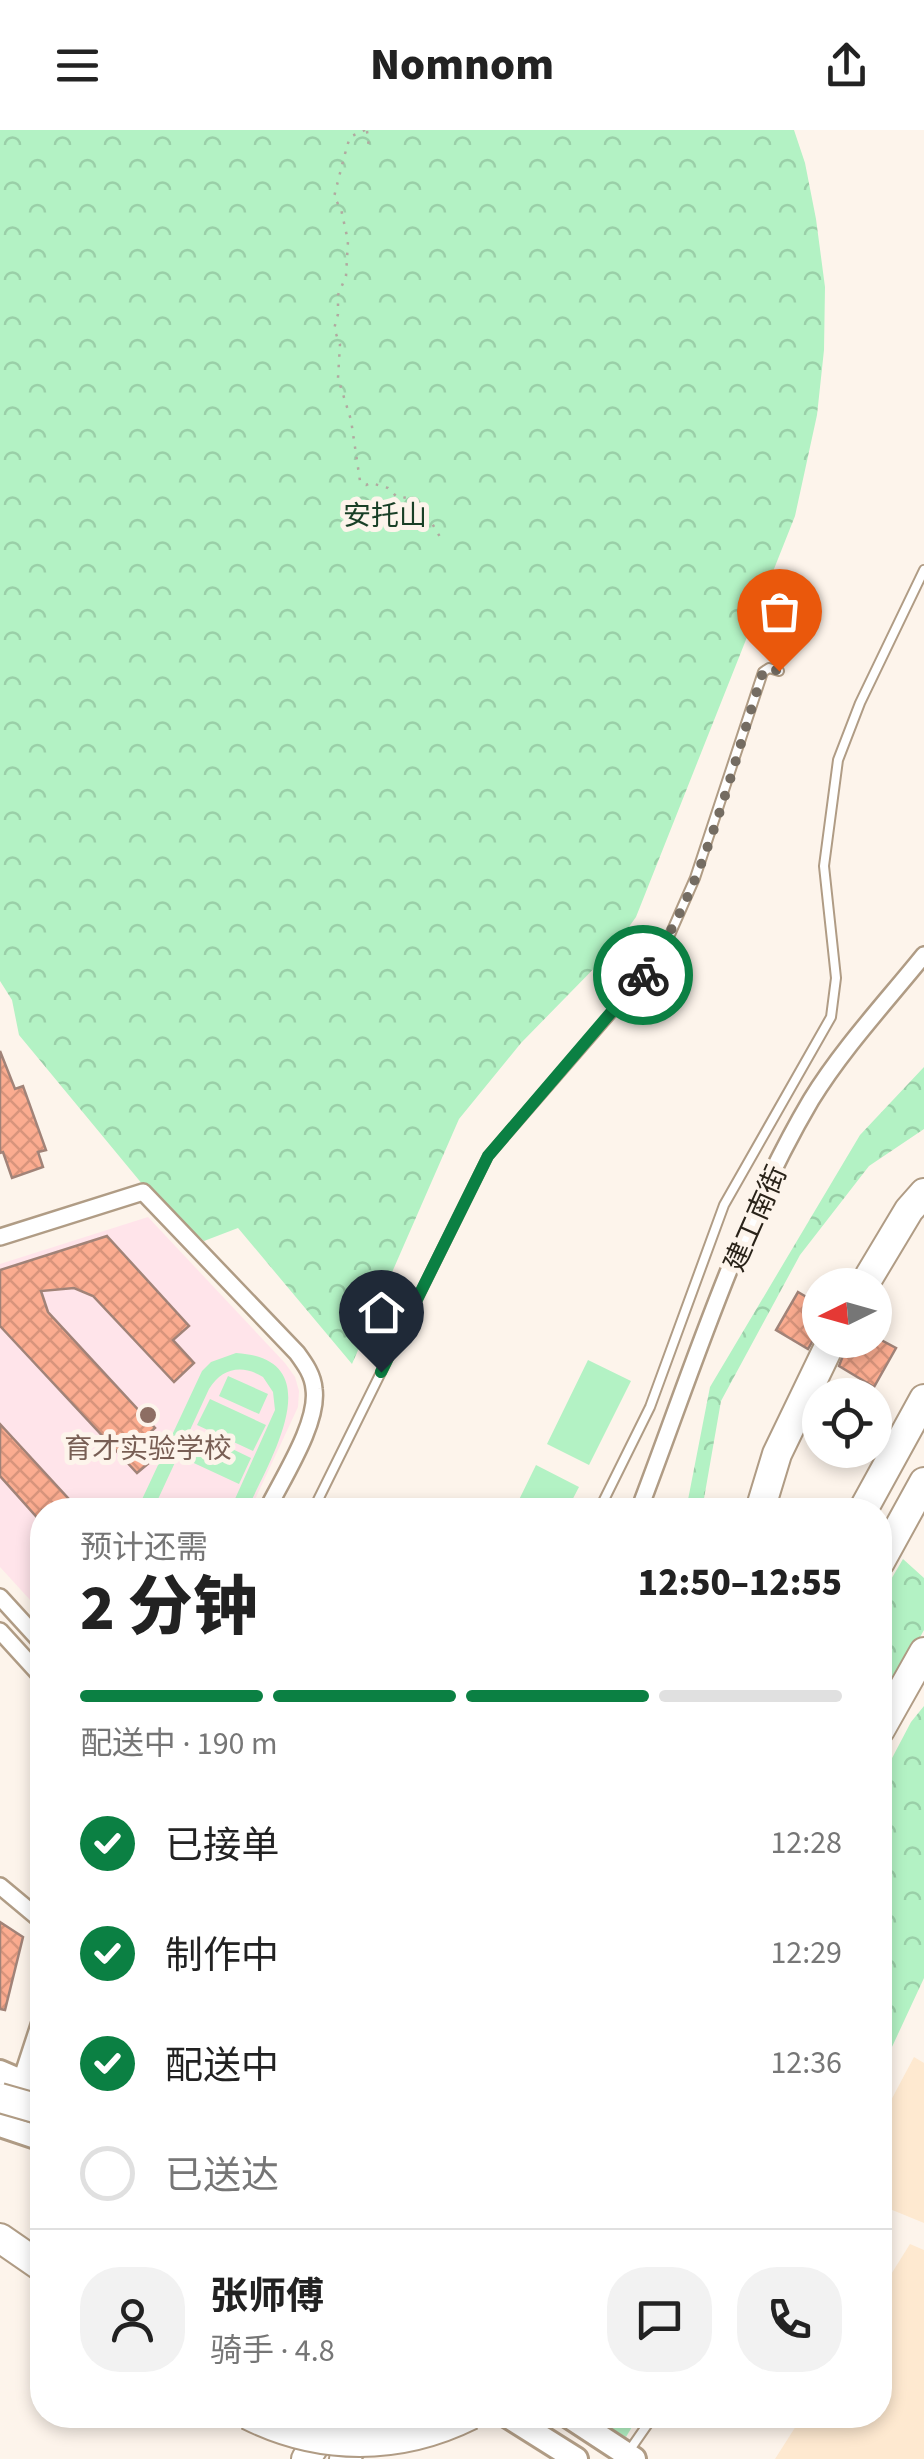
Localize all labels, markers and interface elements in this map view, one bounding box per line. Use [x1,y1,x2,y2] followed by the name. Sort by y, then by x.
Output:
[370,33,554,97] text: Nomnom
[50,38,105,93] icon: menu
[819,38,874,93] icon: share
[343,496,427,536] park label: 安托山
[737,569,822,672] pin
[752,584,807,639] icon: bag
[593,925,693,1025] courier
[616,948,671,1003] icon: bike
[715,1159,797,1278] street label: 建工南街
[802,1268,892,1358] north arrow
[802,1268,892,1468] map controls
[339,1270,424,1373] pin
[354,1285,409,1340] icon: home
[802,1378,892,1468] button: locate
[137,1404,159,1426] marker: 育才实验学校
[64,1429,232,1469] place label: 育才实验学校
[80,1525,208,1571] text: 预计还需
[638,1556,842,1610] text: 12:50–12:55
[80,1562,258,1655] text: 2 分钟
[80,1721,277,1767] text: 配送中 · 190 m
[80,1816,135,1871] icon: check
[165,1819,279,1873] text: 已接单
[770,1820,842,1866] text: 12:28
[80,1926,135,1981] icon: check
[165,1929,279,1983] text: 制作中
[770,1930,842,1976] text: 12:29
[80,2036,135,2091] icon: check
[165,2039,279,2093] text: 配送中
[770,2040,842,2086] text: 12:36
[165,2149,279,2203] text: 已送达
[80,2267,185,2372] button: person
[607,2267,712,2372] button: chat
[737,2267,842,2372] button: phone
[210,2270,324,2324] text: 张师傅
[210,2328,335,2374] text: 骑手 · 4.8

